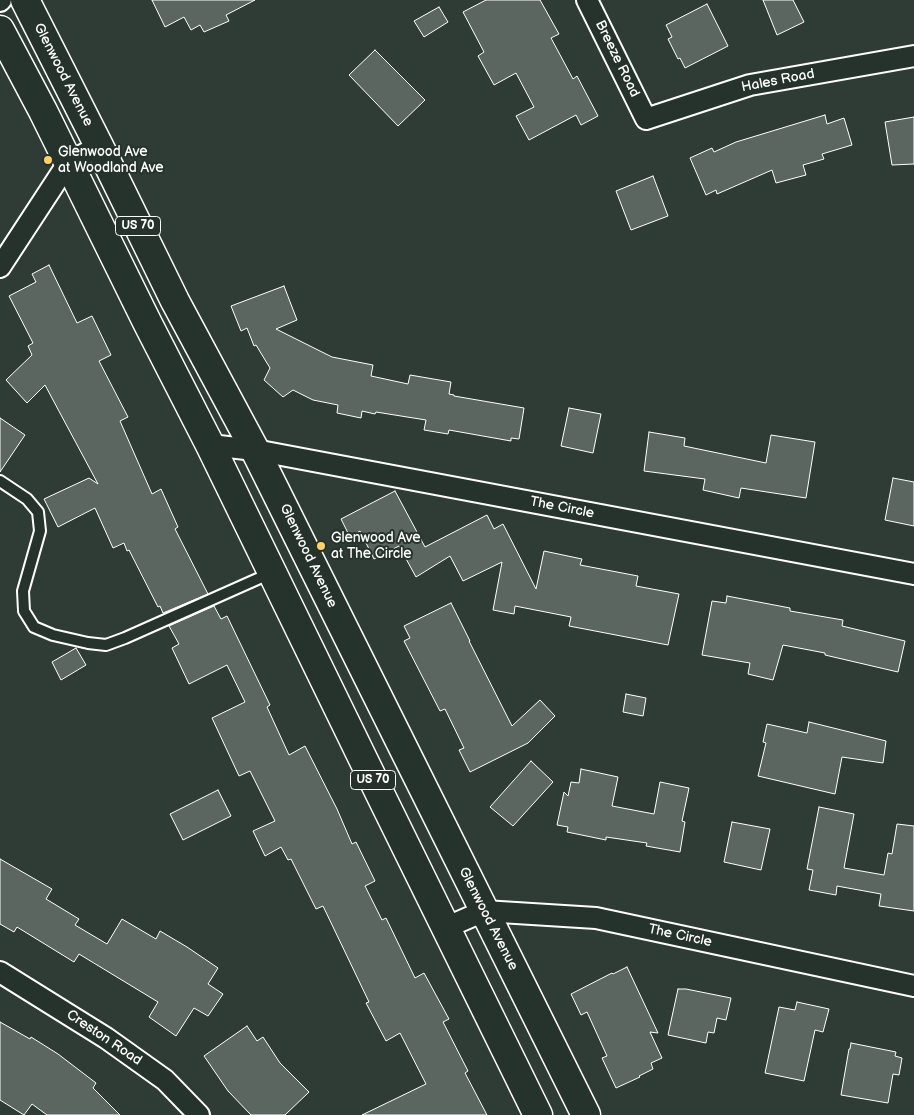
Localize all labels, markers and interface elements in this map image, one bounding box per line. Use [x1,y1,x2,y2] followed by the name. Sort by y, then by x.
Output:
[591,18,643,100] street label: Breeze Road
[30,21,96,129] street label: Glenwood Avenue
[740,66,816,96] street label: Hales Road
[58,144,164,176] place label: Glenwood Ave at Woodland Ave
[42,154,54,166] marker: Glenwood Ave at Woodland Ave
[116,217,160,236] road number: US 70
[529,494,595,522] street label: The Circle
[276,501,340,611] street label: Glenwood Avenue
[331,530,421,562] place label: Glenwood Ave at The Circle
[315,540,327,552] marker: Glenwood Ave at The Circle
[350,770,396,790] road number: US 70
[455,865,521,973] street label: Glenwood Avenue
[647,921,713,951] street label: The Circle
[63,1007,145,1069] street label: Creston Road

